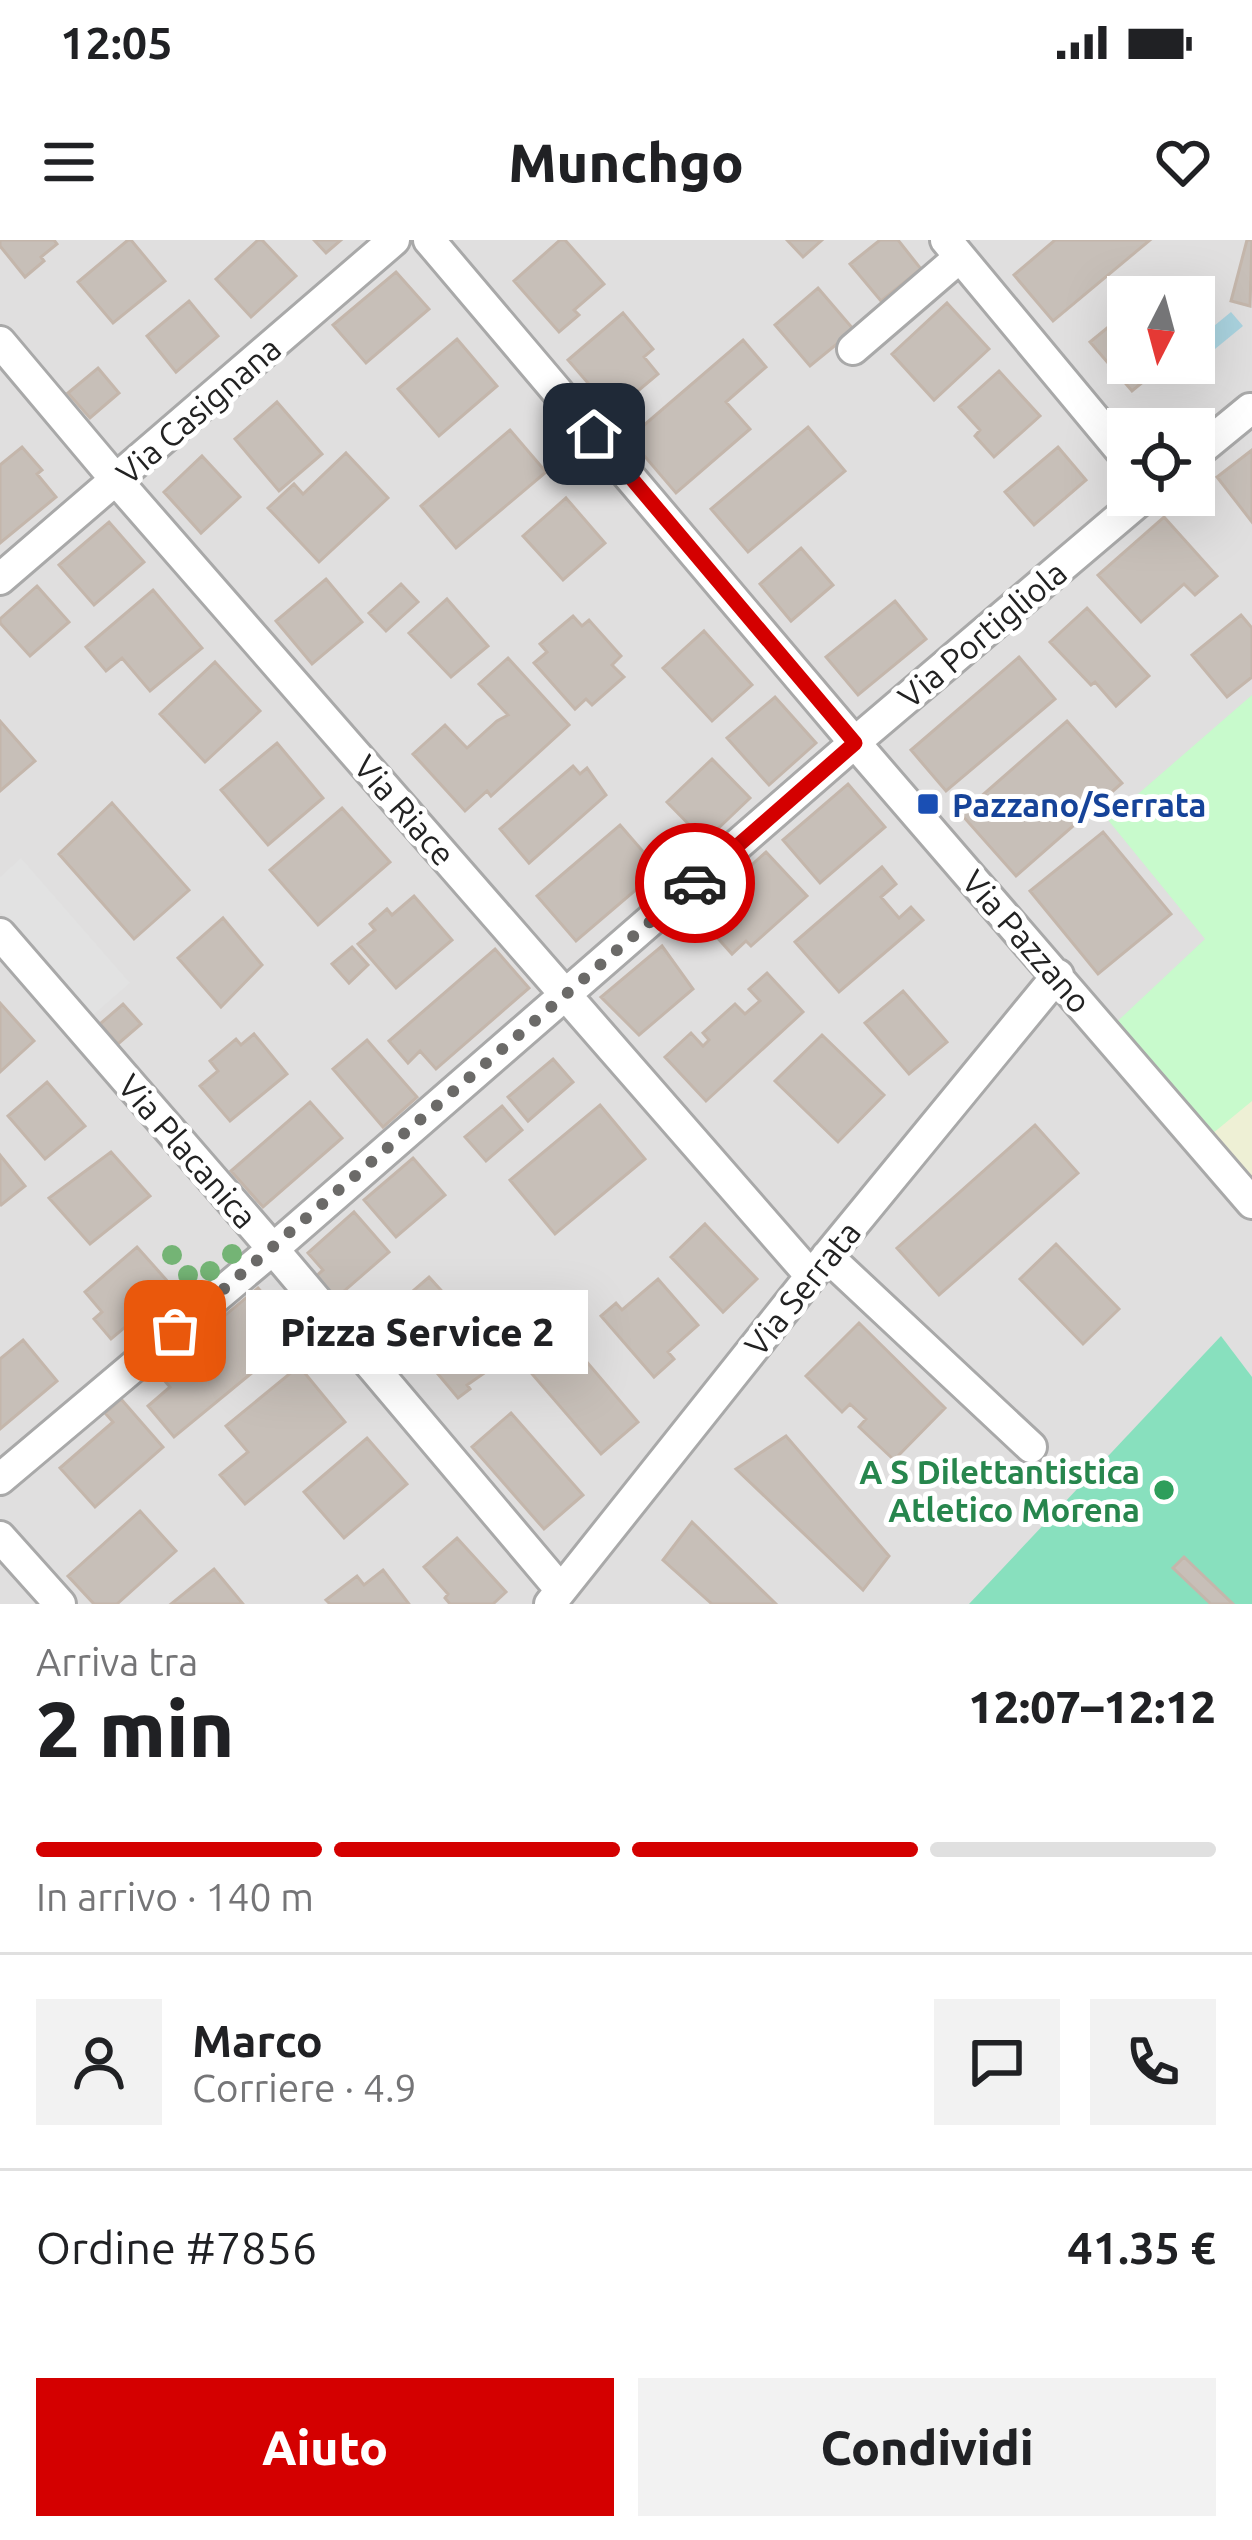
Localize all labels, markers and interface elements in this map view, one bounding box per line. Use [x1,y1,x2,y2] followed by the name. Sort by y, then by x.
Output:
[60,17,173,68] text: 12:05
[36,129,102,195] icon: menu
[1150,129,1216,195] icon: heart
[508,132,744,192] text: Munchgo
[1107,276,1215,384] north arrow
[1107,276,1215,516] map controls
[109,329,287,491] street label: Via Casignana
[543,383,645,485] pin
[561,401,627,467] icon: home
[1107,408,1215,516] button: locate
[891,553,1073,715] street label: Via Portigliola
[347,747,463,873] street label: Via Riace
[952,786,1207,823] place label: Pazzano/Serrata
[915,791,941,817] marker: Pazzano/Serrata
[635,823,755,943] courier
[662,850,728,916] icon: car
[955,862,1099,1020] street label: Via Pazzano
[111,1067,265,1235] street label: Via Placanica
[737,1213,867,1363] street label: Via Serrata
[124,1280,226,1382] pin
[247,1289,589,1373] callout: Pizza Service 2
[142,1298,208,1364] icon: bag
[280,1310,554,1353] text: Pizza Service 2
[859,1453,1140,1528] place label: A S Dilettantistica Atletico Morena
[1151,1477,1177,1503] marker: A S Dilettantistica Atletico Morena
[36,1640,198,1683] text: Arriva tra
[968,1681,1216,1732] text: 12:07–12:12
[36,1684,234,1772] text: 2 min
[36,1875,314,1918] text: In arrivo · 140 m
[36,1999,162,2125] button: person
[934,1999,1060,2125] button: chat
[1090,1999,1216,2125] button: phone
[192,2015,323,2066] text: Marco
[192,2066,417,2109] text: Corriere · 4.9
[36,2222,317,2273] text: Ordine #7856
[1067,2222,1216,2273] text: 41.35 €
[36,2378,614,2516] button: Aiuto
[638,2378,1216,2516] button: Condividi

